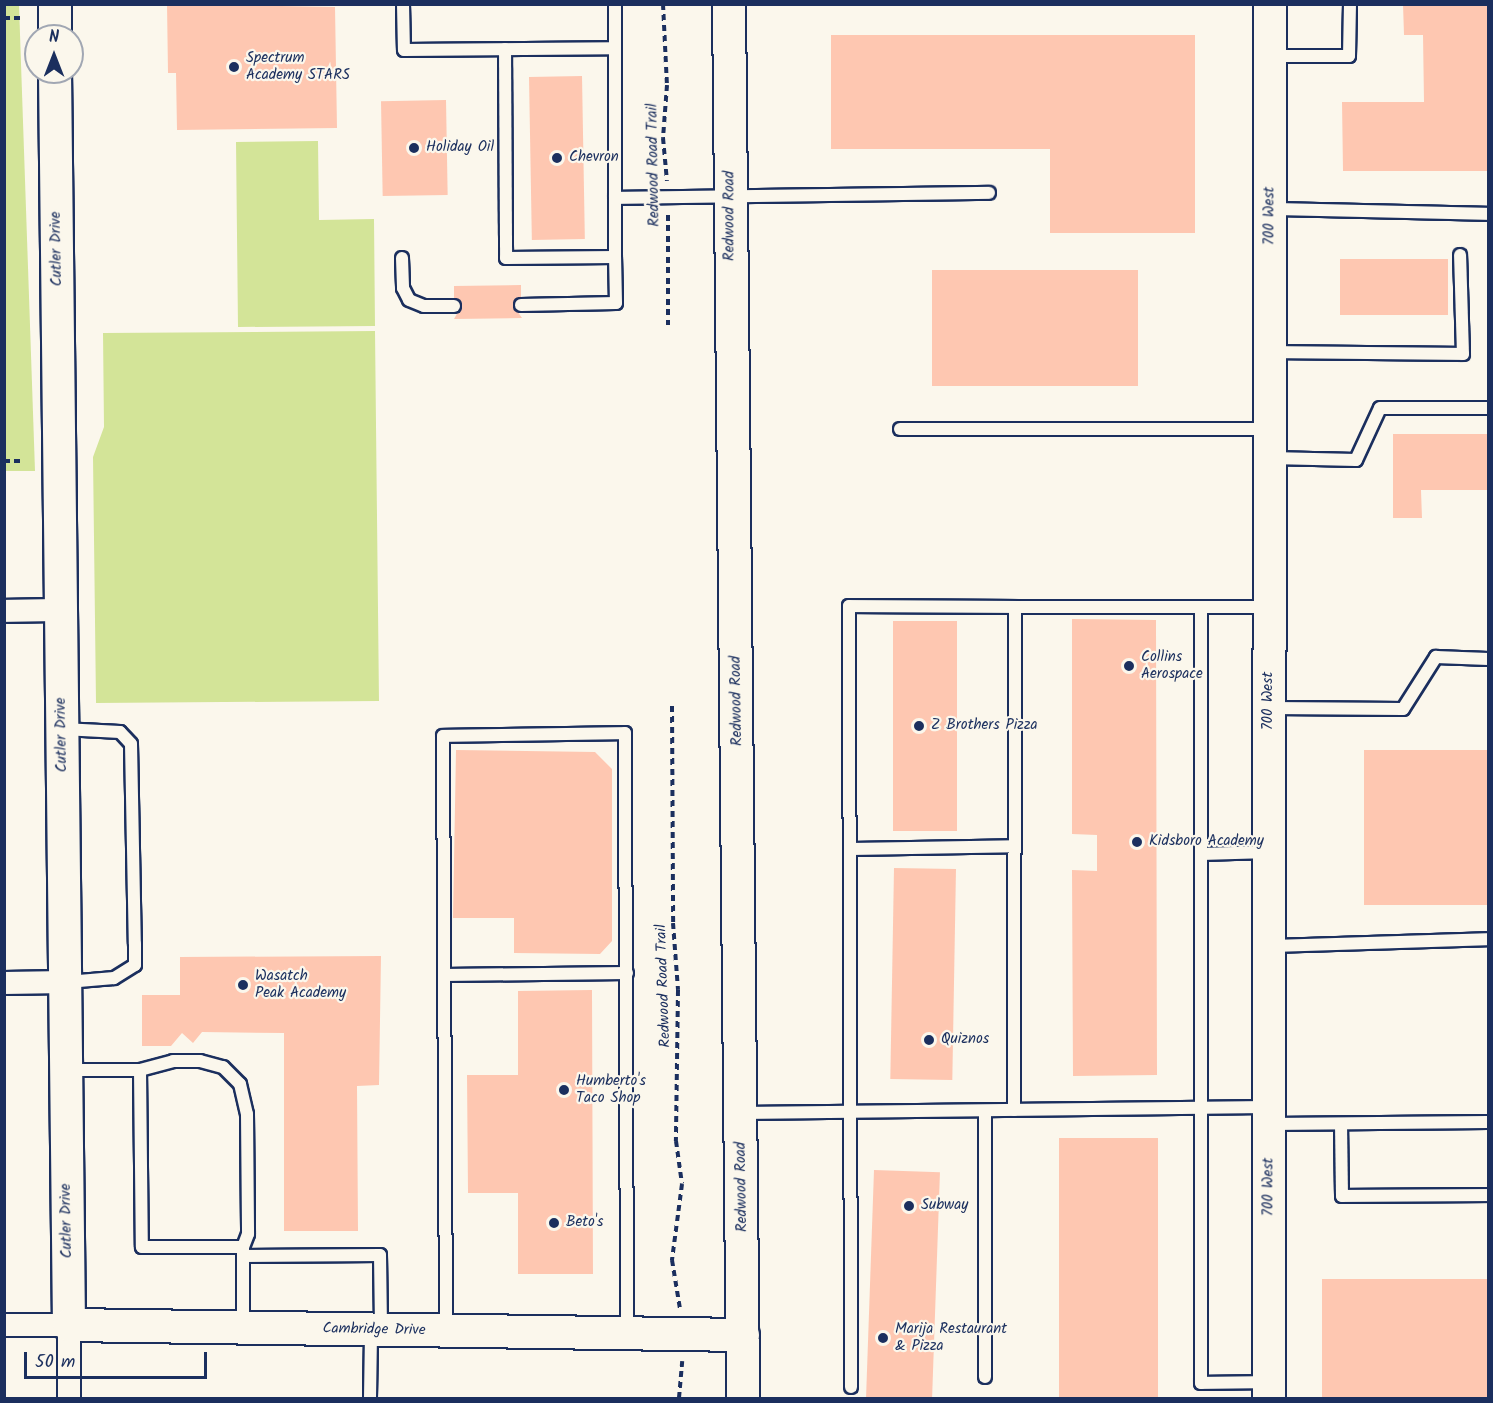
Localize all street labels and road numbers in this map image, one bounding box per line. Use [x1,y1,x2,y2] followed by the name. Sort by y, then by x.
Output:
[644,103,664,227] street label: Redwood Road Trail
[721,171,739,261] street label: Redwood Road
[1261,187,1279,245] street label: 700 West
[47,211,67,287] street label: Cutler Drive
[727,656,747,746] street label: Redwood Road
[1260,672,1278,730] street label: 700 West
[52,697,72,773] street label: Cutler Drive
[653,924,675,1048] street label: Redwood Road Trail
[732,1142,752,1232] street label: Redwood Road
[1260,1158,1278,1216] street label: 700 West
[57,1183,77,1259] street label: Cutler Drive
[322,1320,426,1340] street label: Cambridge Drive

